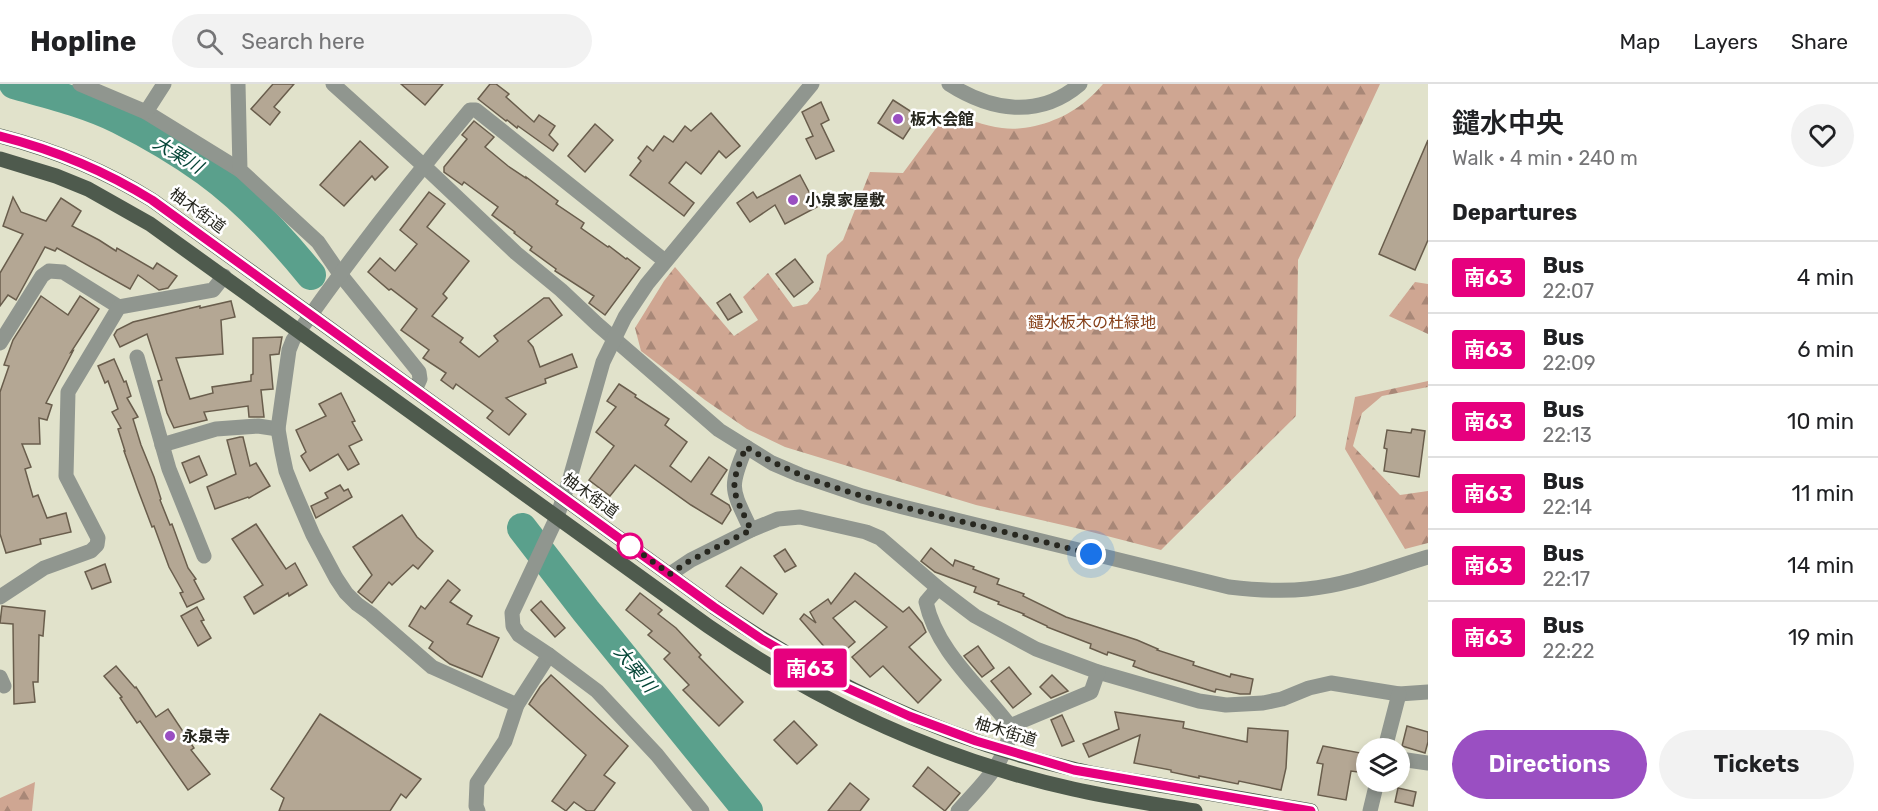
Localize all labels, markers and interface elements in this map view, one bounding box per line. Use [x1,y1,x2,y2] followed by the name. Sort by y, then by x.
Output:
[172,14,592,68] search box
[30,25,136,58] text: Hopline
[193,25,226,58] icon: search
[241,28,365,55] text: Search here
[1619,29,1660,54] text: Map
[1693,29,1758,54] text: Layers
[1791,29,1848,54] text: Share
[1791,104,1854,167] button: heart
[1452,107,1564,140] text: 鑓水中央
[910,110,974,129] place label: 板木会館
[891,112,905,126] marker: 板木会館
[149,132,209,179] water label: 大栗川
[1452,146,1638,170] text: Walk · 4 min · 240 m
[166,184,229,237] street label: 柚木街道
[805,191,885,210] place label: 小泉家屋敷
[786,193,800,207] marker: 小泉家屋敷
[1452,199,1577,226] text: Departures
[1543,252,1584,279] text: Bus
[1797,264,1854,291] text: 4 min
[1464,265,1513,290] text: 南63
[1543,279,1594,303] text: 22:07
[1028,313,1156,332] park label: 鑓水板木の杜緑地
[1543,324,1584,351] text: Bus
[1797,336,1854,363] text: 6 min
[1464,337,1513,362] text: 南63
[1543,351,1596,375] text: 22:09
[1543,396,1584,423] text: Bus
[1787,408,1854,435] text: 10 min
[1464,409,1513,434] text: 南63
[1543,423,1592,447] text: 22:13
[1543,468,1584,495] text: Bus
[559,469,622,522] street label: 柚木街道
[1792,480,1854,507] text: 11 min
[1464,481,1513,506] text: 南63
[1543,495,1592,519] text: 22:14
[617,533,643,559] unlabelled marker
[1076,539,1106,569] your location
[1543,540,1584,567] text: Bus
[1787,552,1854,579] text: 14 min
[1464,553,1513,578] text: 南63
[1543,567,1590,591] text: 22:17
[1543,612,1584,639] text: Bus
[1788,624,1854,651] text: 19 min
[1464,625,1513,650] text: 南63
[1543,639,1595,663] text: 22:22
[609,641,662,698] water label: 大栗川
[776,648,844,688] line badge: 南63
[786,656,834,681] text: 南63
[972,713,1039,750] street label: 柚木街道
[182,727,230,746] place label: 永泉寺
[163,729,177,743] marker: 永泉寺
[1452,730,1647,799] button: Directions
[1659,730,1854,799] button: Tickets
[1356,738,1410,792] map controls
[1356,738,1410,792] button: layers

